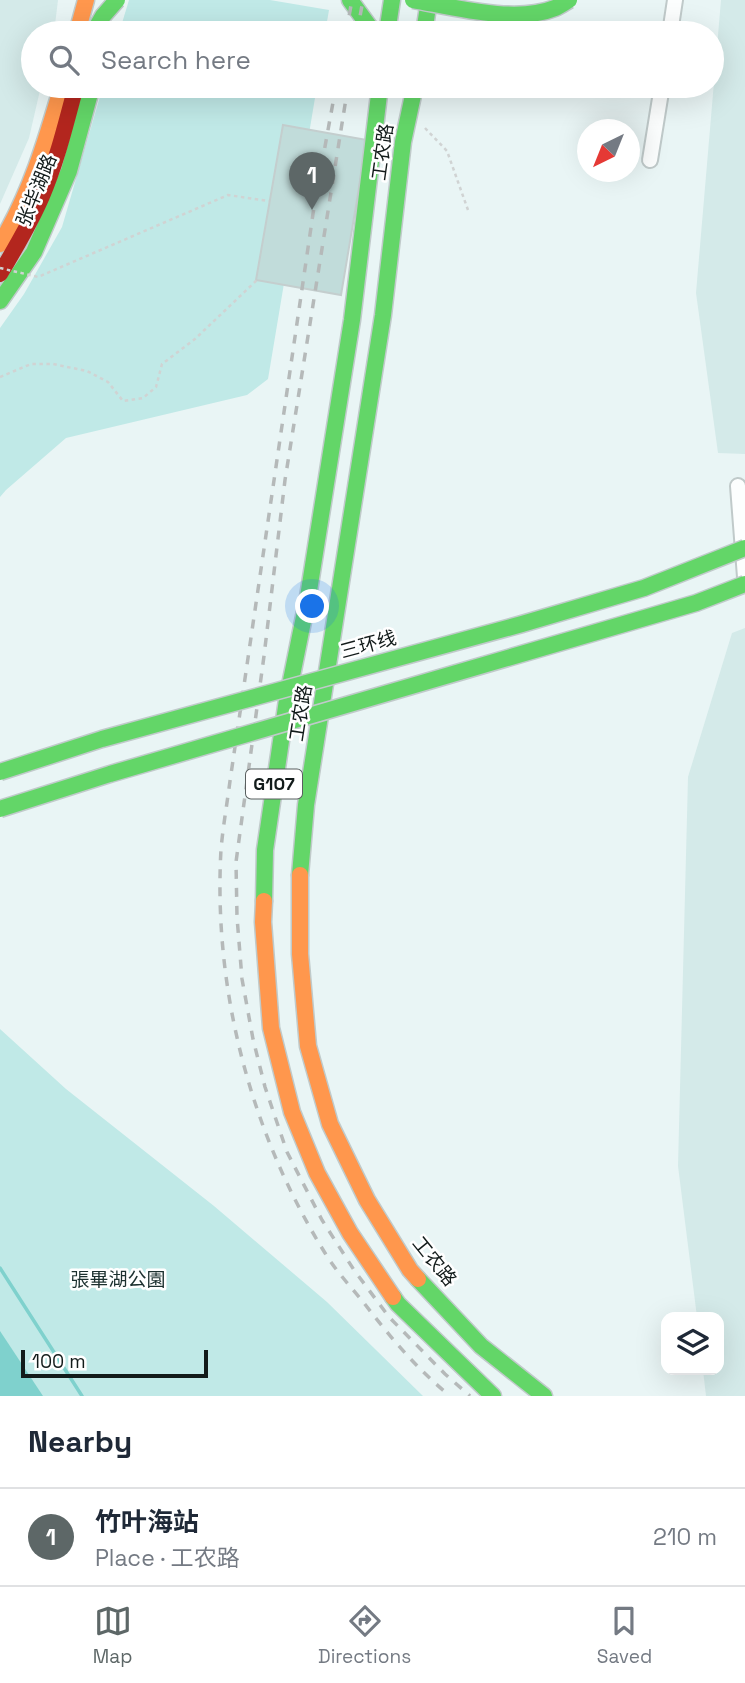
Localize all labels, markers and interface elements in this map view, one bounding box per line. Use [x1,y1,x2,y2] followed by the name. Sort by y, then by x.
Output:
[21,21,724,98] search box
[45,41,83,79] icon: search
[101,43,251,77] text: Search here
[577,119,640,182] north arrow
[366,122,399,182] street label: 工农路
[11,150,62,230] street label: 张毕湖路
[289,152,335,210] pin: 1
[295,589,329,623] your location
[337,625,399,664] street label: 三环线
[284,683,317,743] street label: 工农路
[246,770,302,798] road number: G107
[407,1231,462,1291] street label: 工农路
[70,1267,166,1292] park label: 張畢湖公園
[661,1312,724,1375] map controls
[661,1312,724,1375] button: layers
[21,1347,208,1379] scale bar
[32,1349,86,1374] text: 100 m
[28,1422,132,1461] text: Nearby
[95,1505,199,1539] text: 竹叶海站
[46,1522,56,1552] text: 1
[653,1522,717,1552] text: 210 m
[95,1543,240,1573] text: Place · 工农路
[93,1602,132,1669] tab: Map
[318,1602,411,1669] tab: Directions
[597,1602,652,1669] tab: Saved

